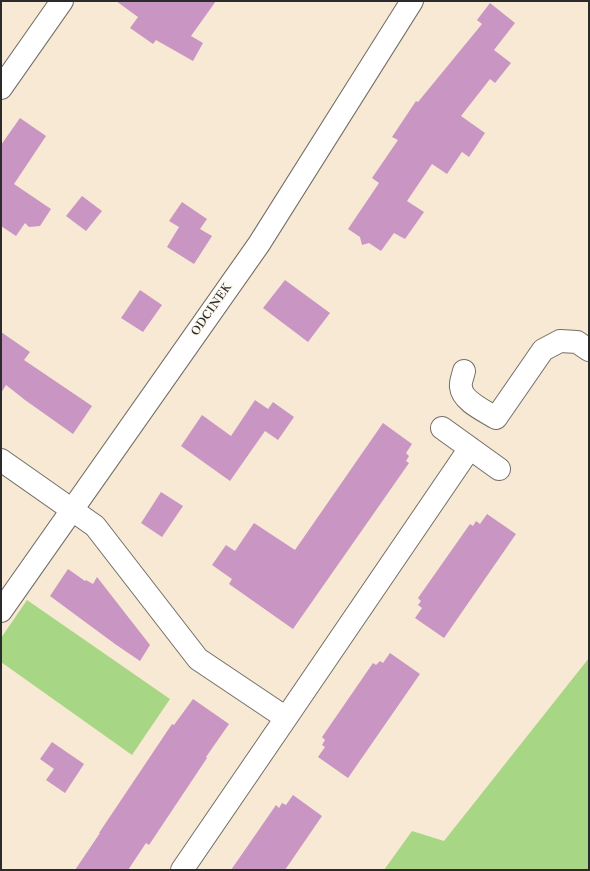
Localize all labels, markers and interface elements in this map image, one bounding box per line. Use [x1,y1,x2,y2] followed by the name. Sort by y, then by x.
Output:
[189,281,235,339] street label: ODCINEK

